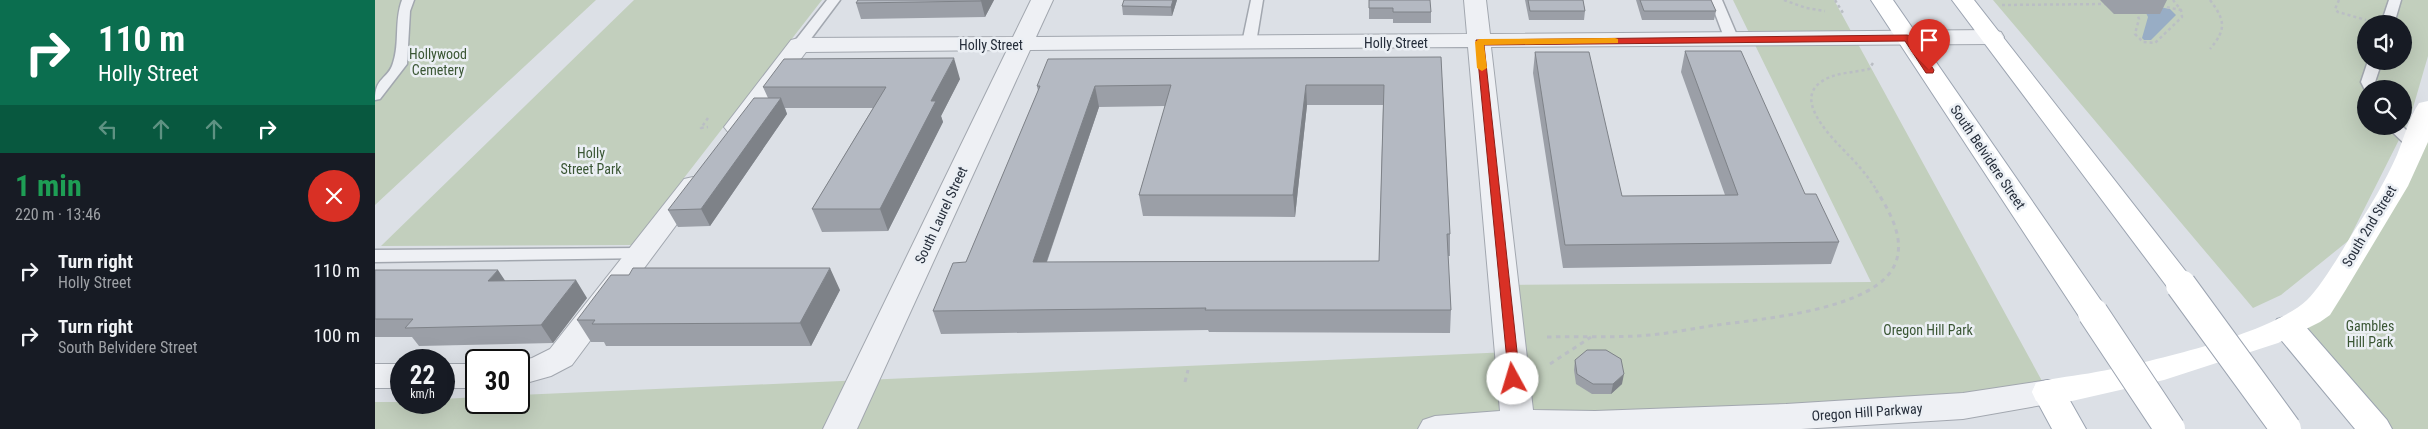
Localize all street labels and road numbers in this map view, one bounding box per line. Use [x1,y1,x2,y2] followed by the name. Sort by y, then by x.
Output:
[1364,35,1428,51] street label: Holly Street
[959,37,1023,53] street label: Holly Street
[1947,102,2029,212] street label: South Belvidere Street
[912,164,970,266] street label: South Laurel Street
[2338,183,2400,269] street label: South 2nd Street
[1811,400,1923,424] street label: Oregon Hill Parkway

